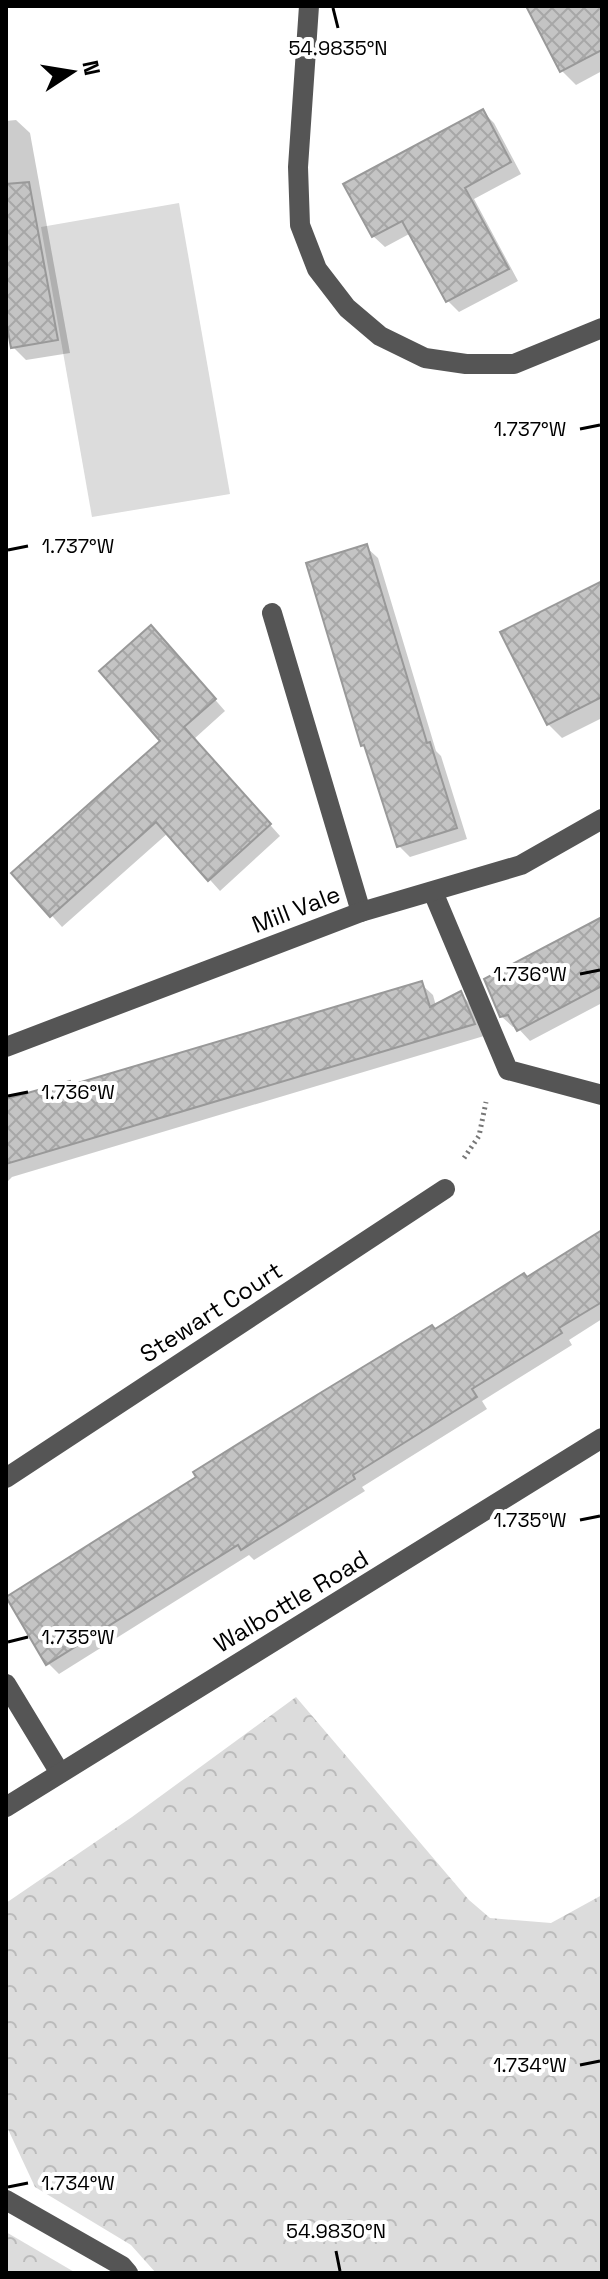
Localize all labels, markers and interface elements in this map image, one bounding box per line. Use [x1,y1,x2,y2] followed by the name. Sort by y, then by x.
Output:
[32,32,112,112] north arrow
[288,35,388,61] text: 54.9835°N
[76,58,107,78] text: N
[494,416,566,442] text: 1.737°W
[42,533,114,559] text: 1.737°W
[247,878,345,940] street label: Mill Vale
[493,961,567,987] text: 1.736°W
[41,1079,115,1105] text: 1.736°W
[134,1255,288,1369] street label: Stewart Court
[493,1507,567,1533] text: 1.735°W
[208,1543,374,1659] street label: Walbottle Road
[41,1624,115,1650] text: 1.735°W
[493,2052,567,2078] text: 1.734°W
[41,2170,115,2196] text: 1.734°W
[286,2218,386,2244] text: 54.9830°N

